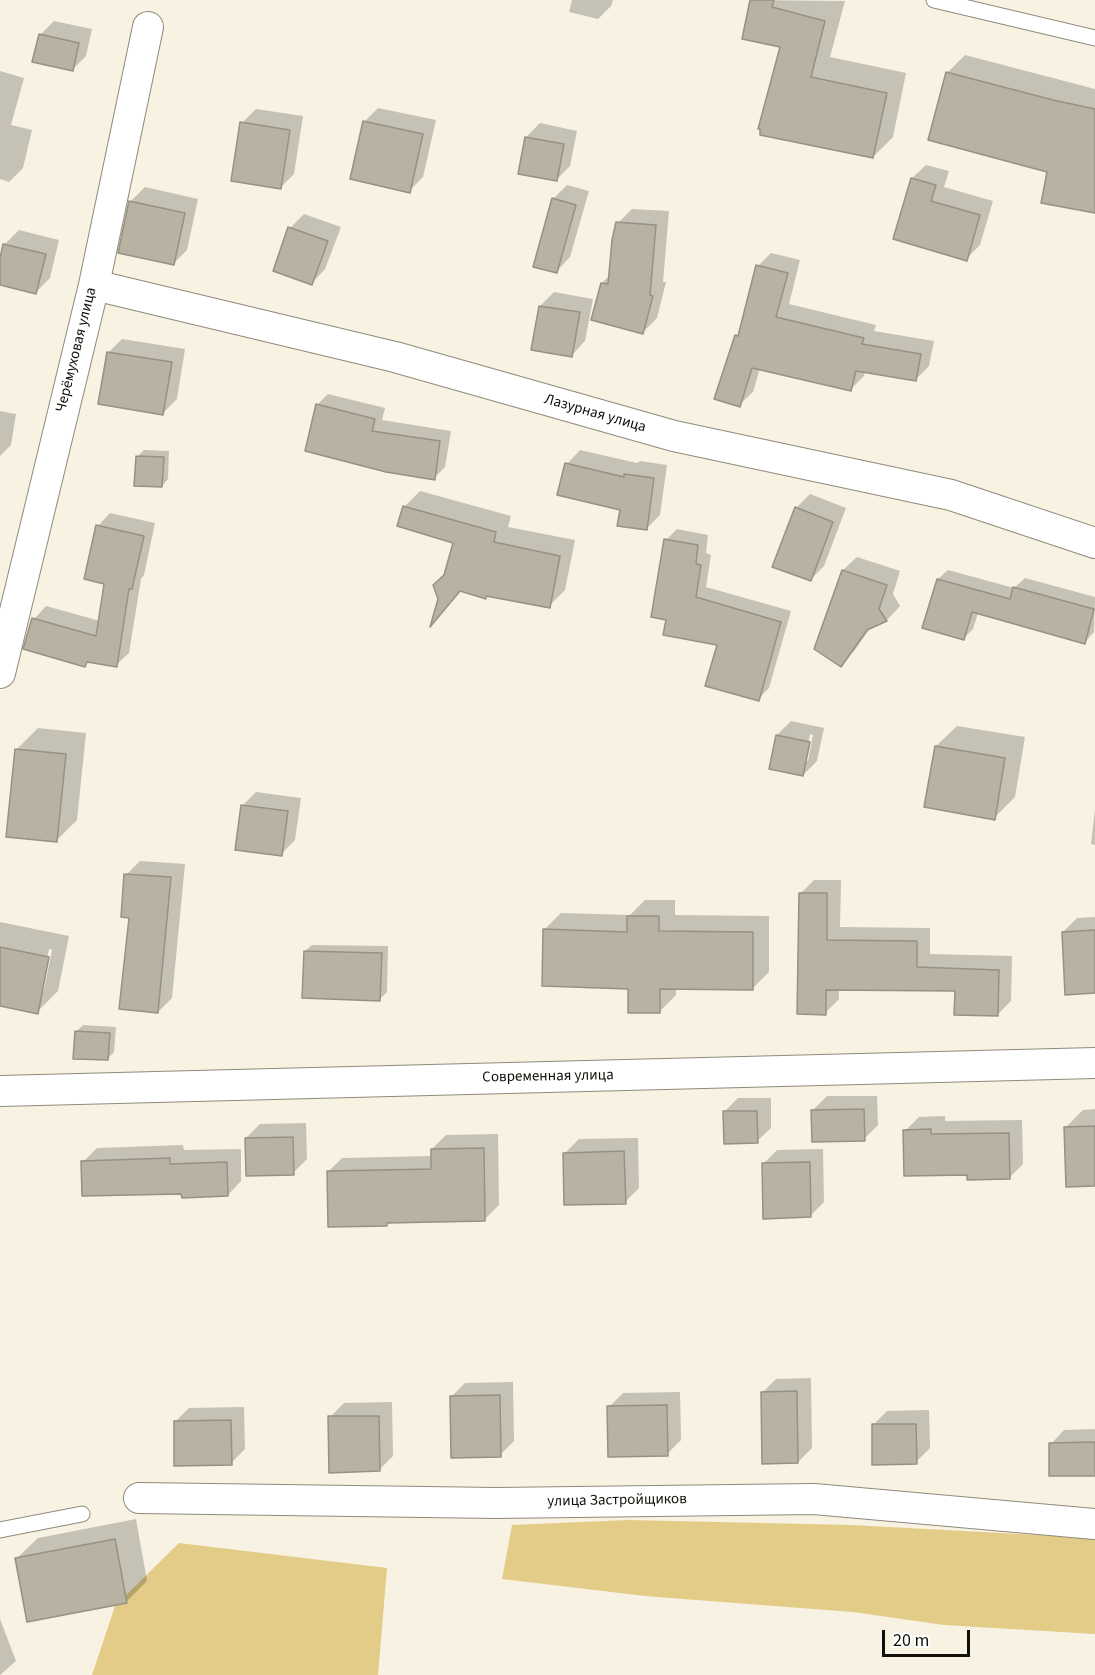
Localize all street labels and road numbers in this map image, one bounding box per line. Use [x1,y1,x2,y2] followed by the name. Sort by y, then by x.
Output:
[53,286,101,414] street label: Черёмуховая улица
[542,391,648,437] street label: Лазурная улица
[482,1067,614,1087] street label: Современная улица
[547,1491,687,1511] street label: улица Застройщиков

